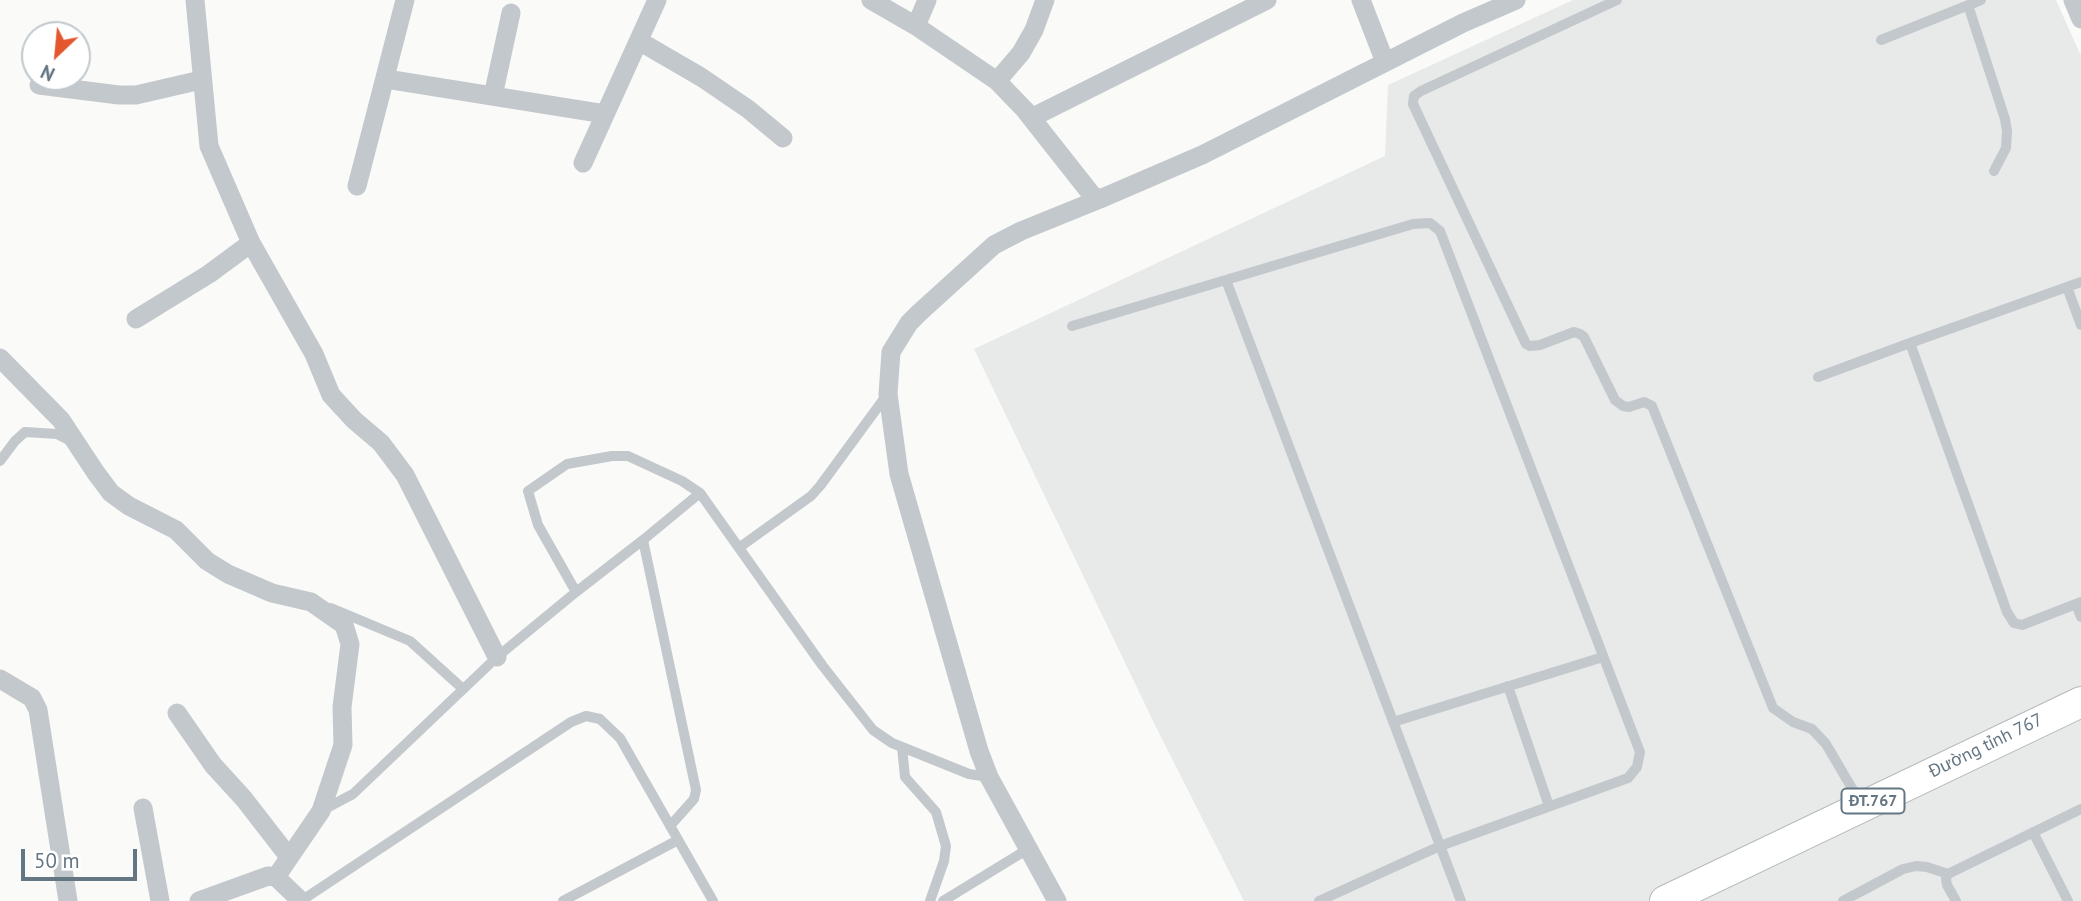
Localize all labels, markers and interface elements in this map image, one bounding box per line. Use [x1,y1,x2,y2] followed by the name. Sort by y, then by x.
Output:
[21,21,91,91] north arrow
[37,60,59,87] text: N
[1926,709,2046,783] street label: Đường tỉnh 767
[1842,788,1904,814] road number: ĐT.767
[24,834,140,878] scale bar
[34,847,80,874] text: 50 m

